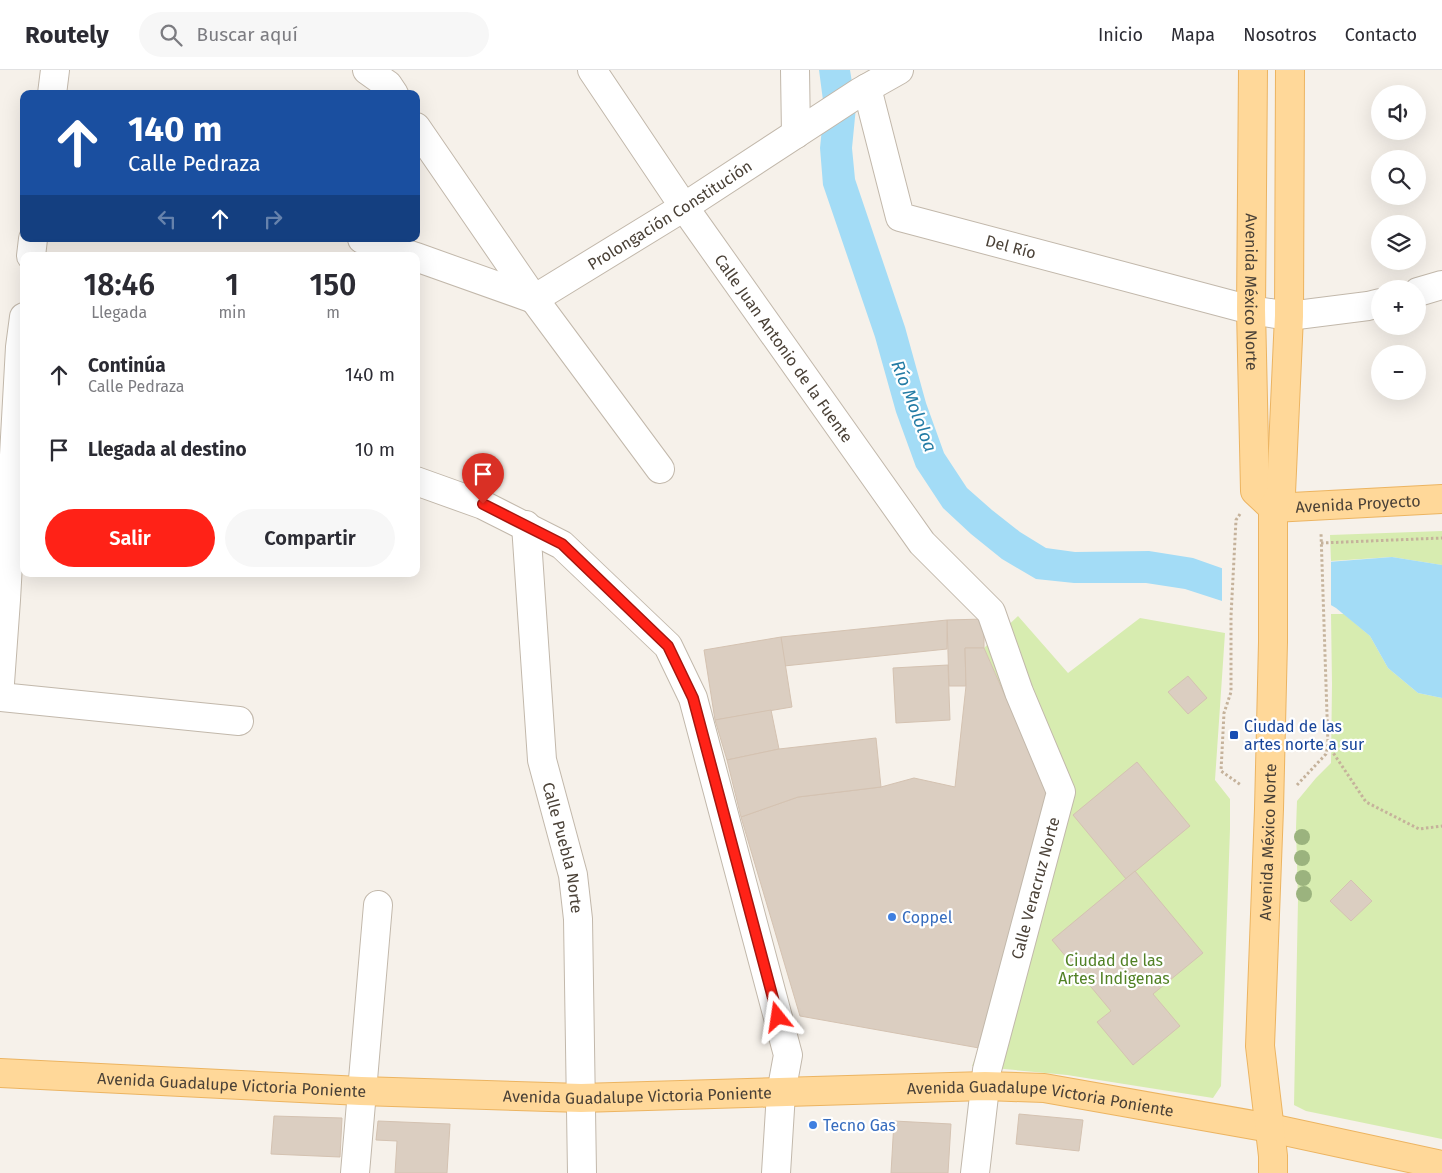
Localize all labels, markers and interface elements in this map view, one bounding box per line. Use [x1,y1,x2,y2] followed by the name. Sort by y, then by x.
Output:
[139,12,489,57] search box
[25,21,109,49] text: Routely
[157,21,185,49] icon: search
[197,23,298,46] text: Buscar aquí
[1098,24,1143,46] text: Inicio
[1171,24,1215,46] text: Mapa
[1243,24,1317,46] text: Nosotros
[1345,24,1417,46] text: Contacto
[1371,85,1426,400] map controls
[1371,85,1426,140] button: sound
[128,108,222,150] text: 140 m
[45,110,110,175] icon: ahead
[128,150,261,177] text: Calle Pedraza
[1371,150,1426,205] button: search
[584,156,756,274] street label: Prolongación Constitución
[153,205,181,233] icon: left
[206,205,234,233] icon: ahead
[259,205,287,233] icon: right
[1241,213,1261,371] street label: Avenida México Norte
[1371,215,1426,270] button: layers
[984,231,1038,263] street label: Del Río
[710,251,857,446] street label: Calle Juan Antonio de la Fuente
[84,267,155,303] text: 18:46
[225,267,239,303] text: 1
[310,267,356,303] text: 150
[1371,280,1426,335] button: +
[91,303,147,322] text: Llegada
[218,303,246,322] text: min
[326,303,340,322] text: m
[1371,345,1426,400] button: −
[88,354,166,377] text: Continúa
[886,357,942,455] water label: Río Mololoa
[45,361,73,389] icon: ahead
[345,363,395,386] text: 140 m
[88,377,184,396] text: Calle Pedraza
[45,436,73,464] icon: arrive
[88,438,247,461] text: Llegada al destino
[355,438,395,461] text: 10 m
[462,453,504,504] pin
[469,460,497,488] icon: arrive
[1295,491,1421,517] street label: Avenida Proyecto
[45,509,215,567] button: Salir
[225,509,395,567] button: Compartir
[1244,717,1365,754] place label: Ciudad de las artes norte a sur
[1228,729,1240,741] marker: Ciudad de las artes norte a sur
[1256,763,1280,921] street label: Avenida México Norte
[538,780,586,914] street label: Calle Puebla Norte
[1007,815,1064,961] street label: Calle Veracruz Norte
[902,908,953,927] place label: Coppel
[886,911,898,923] marker: Coppel
[1058,951,1170,988] park label: Ciudad de las Artes Indigenas
[751,990,803,1042] position arrow
[97,1069,366,1101] street label: Avenida Guadalupe Victoria Poniente
[906,1077,1175,1121] street label: Avenida Guadalupe Victoria Poniente
[503,1083,772,1108] street label: Avenida Guadalupe Victoria Poniente
[823,1116,896,1135] place label: Tecno Gas
[807,1119,819,1131] marker: Tecno Gas

